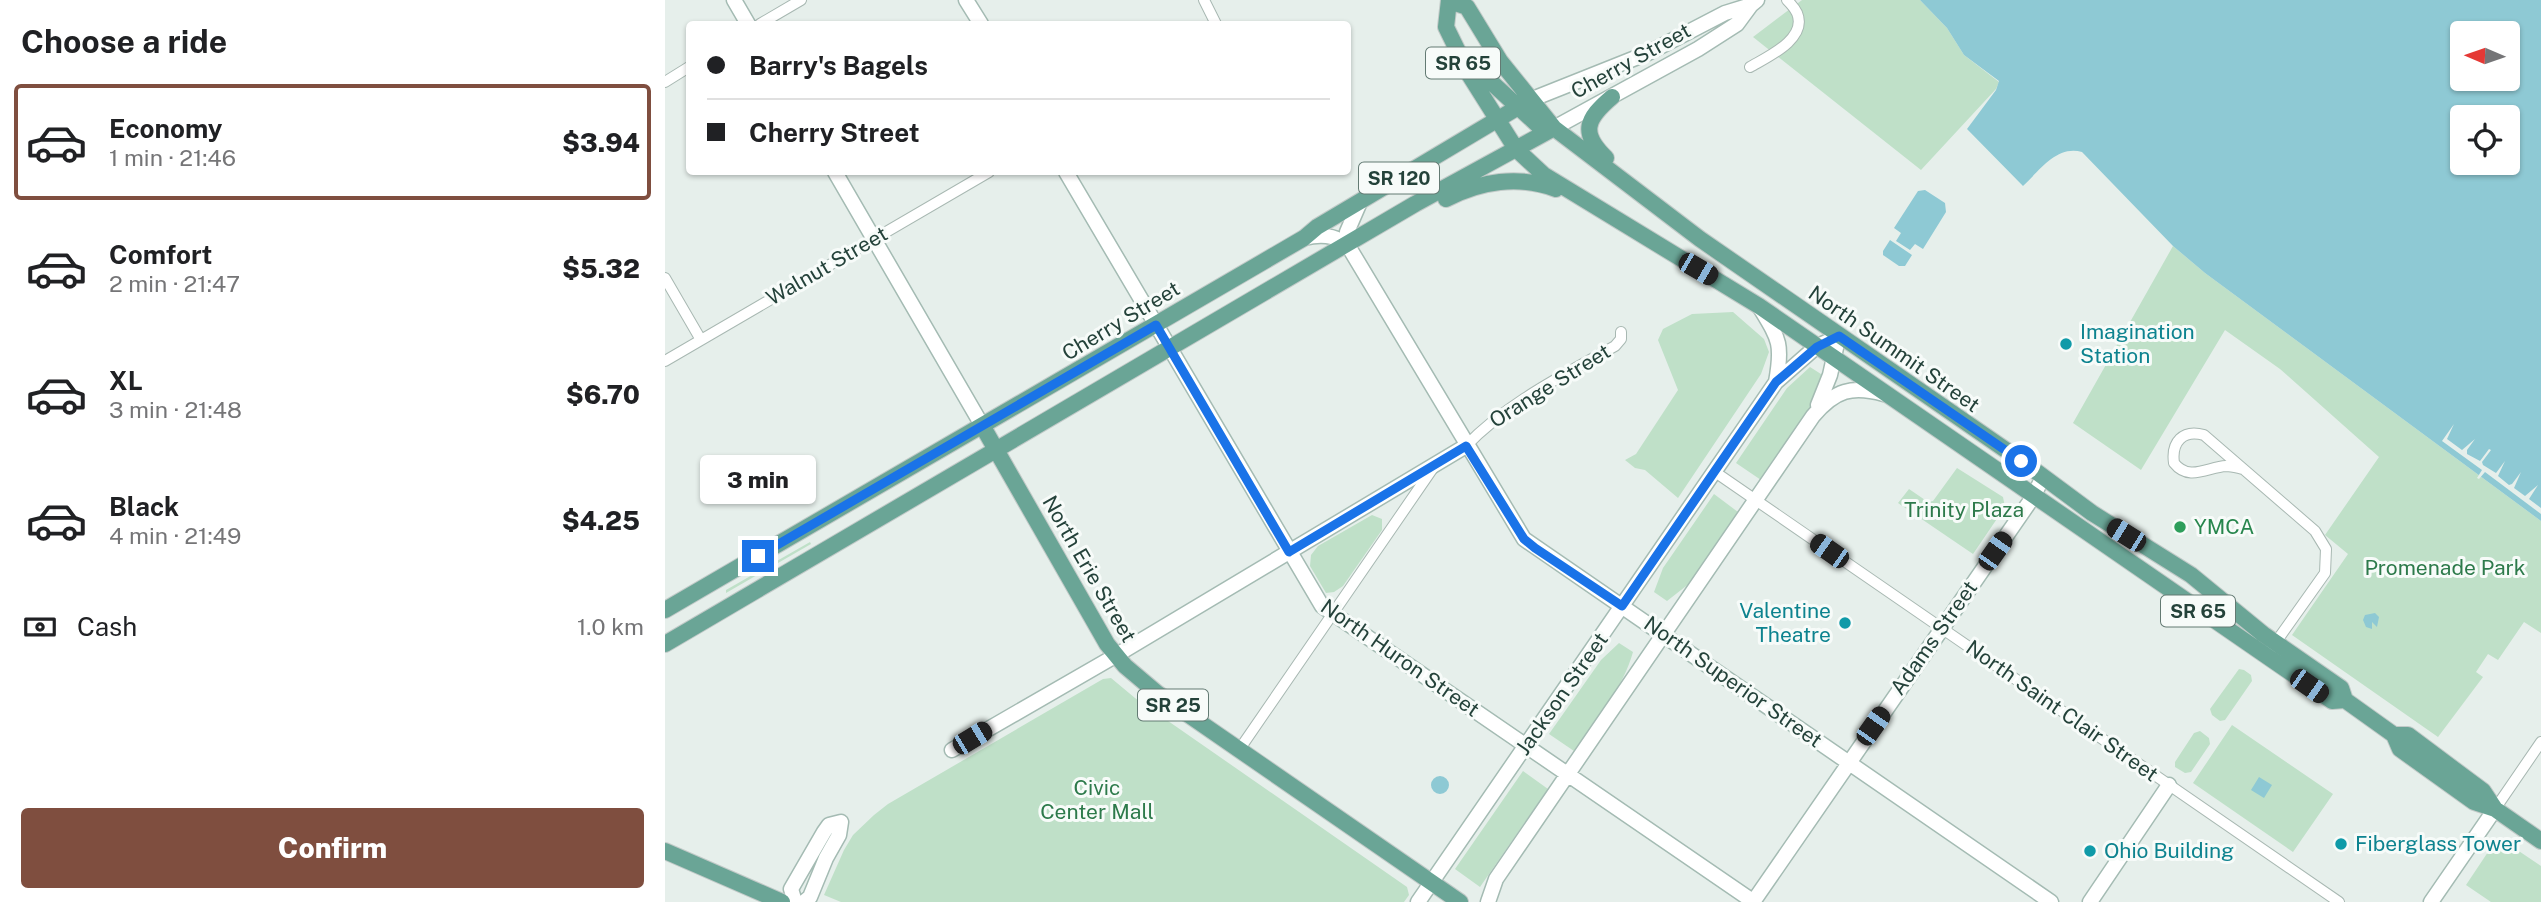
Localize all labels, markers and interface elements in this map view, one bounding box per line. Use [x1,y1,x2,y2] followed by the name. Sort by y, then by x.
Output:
[1567,17,1695,104] street label: Cherry Street
[2450,21,2520,91] north arrow
[2450,21,2520,175] map controls
[21,23,227,60] text: Choose a ride
[1426,48,1500,78] road number: SR 65
[749,50,928,81] text: Barry's Bagels
[2450,105,2520,175] button: locate
[25,111,88,174] icon: car
[109,113,222,144] text: Economy
[749,117,920,148] text: Cherry Street
[562,127,640,158] text: $3.94
[109,144,236,171] text: 1 min · 21:46
[1359,162,1439,194] road number: SR 120
[762,221,892,310] street label: Walnut Street
[25,237,88,300] icon: car
[109,239,212,270] text: Comfort
[1675,249,1722,289] car
[562,253,640,284] text: $5.32
[109,270,240,297] text: 2 min · 21:47
[1057,276,1184,365] street label: Cherry Street
[1804,280,1985,417] street label: North Summit Street
[2080,319,2195,368] place label: Imagination Station
[2058,336,2074,352] marker: Imagination Station
[1485,338,1615,433] street label: Orange Street
[25,363,88,426] icon: car
[109,365,143,396] text: XL
[566,379,640,410] text: $6.70
[109,396,242,423] text: 3 min · 21:48
[2005,445,2037,477] route start
[700,454,816,504] callout: 3 min
[727,466,789,493] text: 3 min
[25,489,88,552] icon: car
[109,491,179,522] text: Black
[1037,491,1142,647] street label: North Erie Street
[1904,497,2024,522] park label: Trinity Plaza
[562,505,640,536] text: $4.25
[2194,514,2255,539] place label: YMCA
[2103,515,2150,555] car
[2172,519,2188,535] marker: YMCA
[109,522,241,549] text: 4 min · 21:49
[1975,528,2016,574] car
[1806,530,1853,572] car
[742,540,774,572] route end
[2364,555,2526,580] park label: Promenade Park
[1885,576,1982,700] street label: Adams Street
[1316,594,1484,722] street label: North Huron Street
[2161,596,2235,626] road number: SR 65
[1739,598,1831,647] place label: Valentine Theatre
[21,608,59,646] icon: cash
[77,611,137,642] text: Cash
[1639,611,1827,753] street label: North Superior Street
[577,613,644,640] text: 1.0 km
[1837,615,1853,631] marker: Valentine Theatre
[1510,628,1613,760] street label: Jackson Street
[1961,635,2163,787] street label: North Saint Clair Street
[2286,665,2333,707] car
[1138,690,1208,720] road number: SR 25
[1853,703,1894,749] car
[949,718,996,758] car
[1040,775,1154,824] park label: Civic Center Mall
[21,808,644,888] button: Confirm
[2355,831,2521,856] place label: Fiberglass Tower
[2333,836,2349,852] marker: Fiberglass Tower
[2104,838,2234,863] place label: Ohio Building
[2082,843,2098,859] marker: Ohio Building

